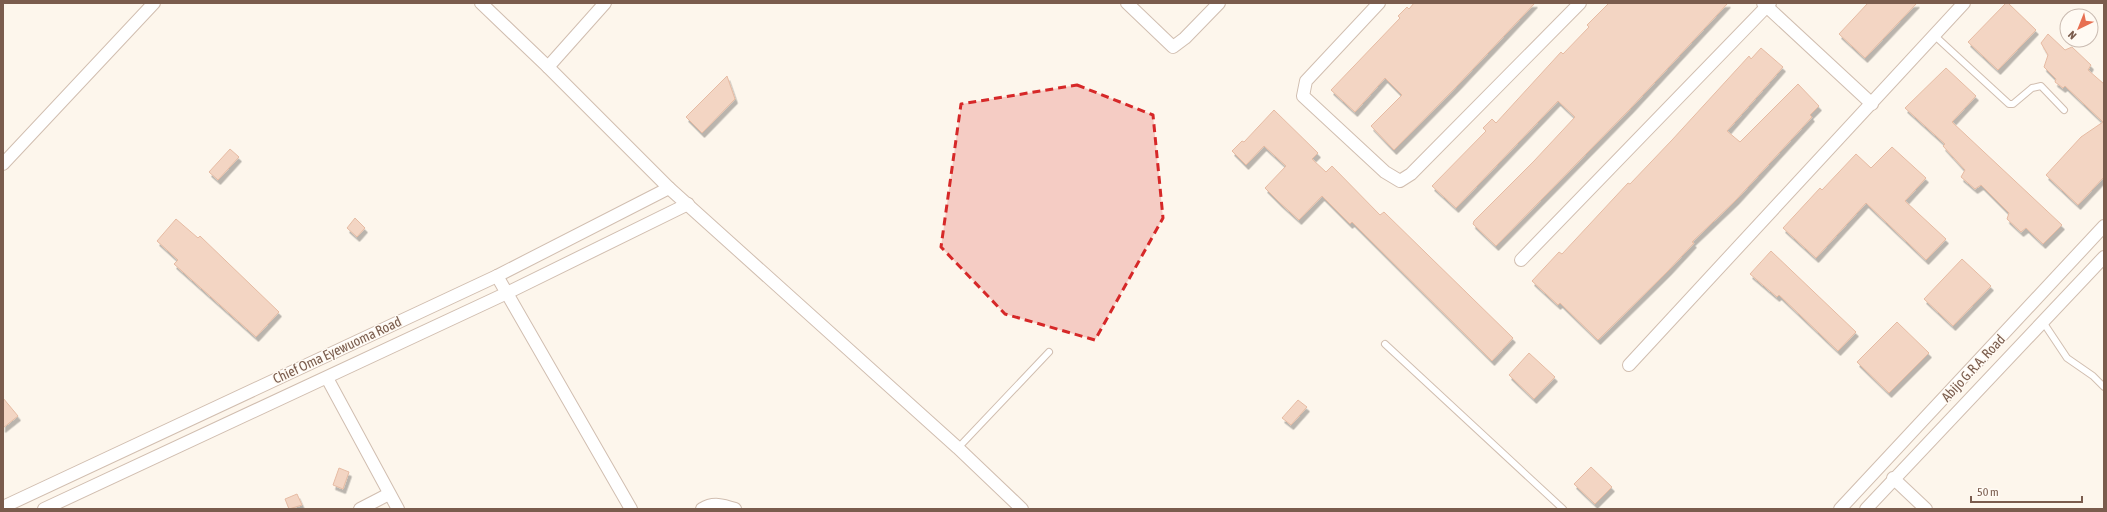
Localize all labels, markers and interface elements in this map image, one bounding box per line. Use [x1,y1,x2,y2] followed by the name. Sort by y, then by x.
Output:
[2059,8,2099,48] north arrow
[2066,29,2079,42] text: N
[270,313,404,387] street label: Chief Oma Eyewuoma Road
[1938,331,2008,405] street label: Abijo G.R.A. Road
[1971,478,2082,504] scale bar
[1977,485,1999,499] text: 50 m

